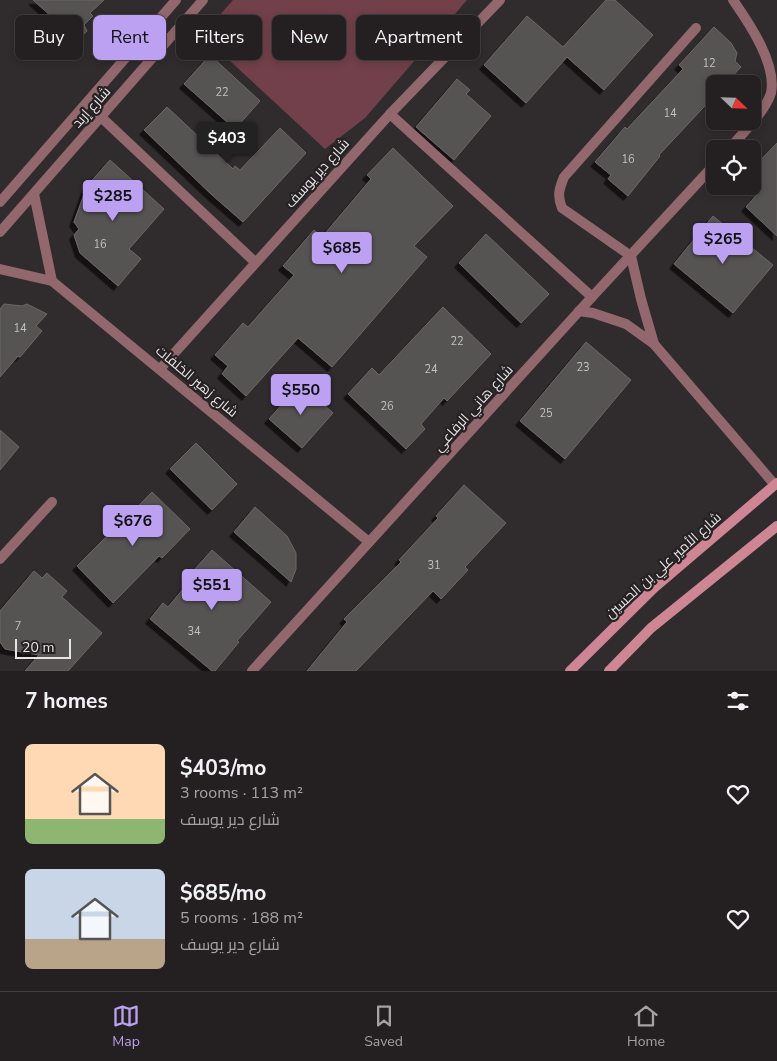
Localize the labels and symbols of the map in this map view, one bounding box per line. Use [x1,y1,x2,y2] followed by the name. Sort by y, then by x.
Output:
[702,56,716,71] house number: 12
[706,75,761,130] north arrow
[68,83,115,132] street label: شارع إربد
[215,85,229,100] house number: 22
[663,106,677,121] house number: 14
[197,121,257,164] pin: $403
[281,135,354,212] street label: شارع دير يوسف
[621,152,635,167] house number: 16
[83,180,143,222] pin: $285
[693,222,753,265] pin: $265
[312,232,372,274] pin: $685
[93,237,107,252] house number: 16
[13,321,27,336] house number: 14
[450,334,464,349] house number: 22
[152,341,242,421] street label: شارع زهير الخلفات
[576,360,590,375] house number: 23
[429,361,519,457] street label: شارع هاني الرفاعي
[424,362,438,377] house number: 24
[271,374,331,416] pin: $550
[380,399,394,414] house number: 26
[539,406,553,421] house number: 25
[103,504,163,547] pin: $676
[601,508,727,624] street label: شارع الأمير علي بن الحسين
[427,558,441,573] house number: 31
[182,568,242,611] pin: $551
[15,619,21,634] house number: 7
[187,624,201,639] house number: 34
[15,636,71,659] scale bar

